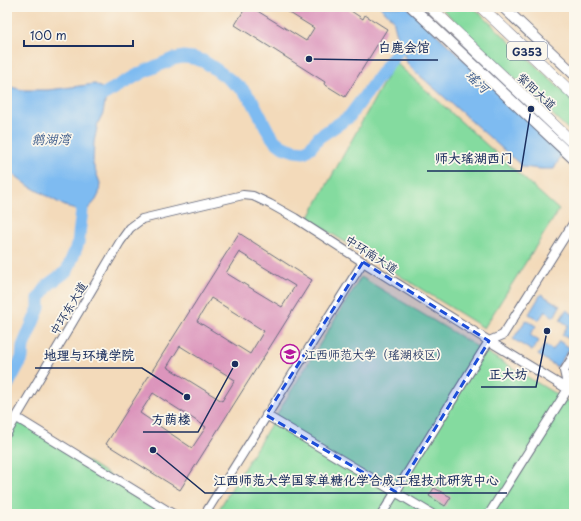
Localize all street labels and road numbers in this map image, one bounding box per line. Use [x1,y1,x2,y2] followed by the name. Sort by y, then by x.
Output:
[507,42,547,60] road number: G353
[513,68,561,114] street label: 紫阳大道
[342,230,402,278] street label: 中环南大道
[45,278,91,338] street label: 中环东大道

